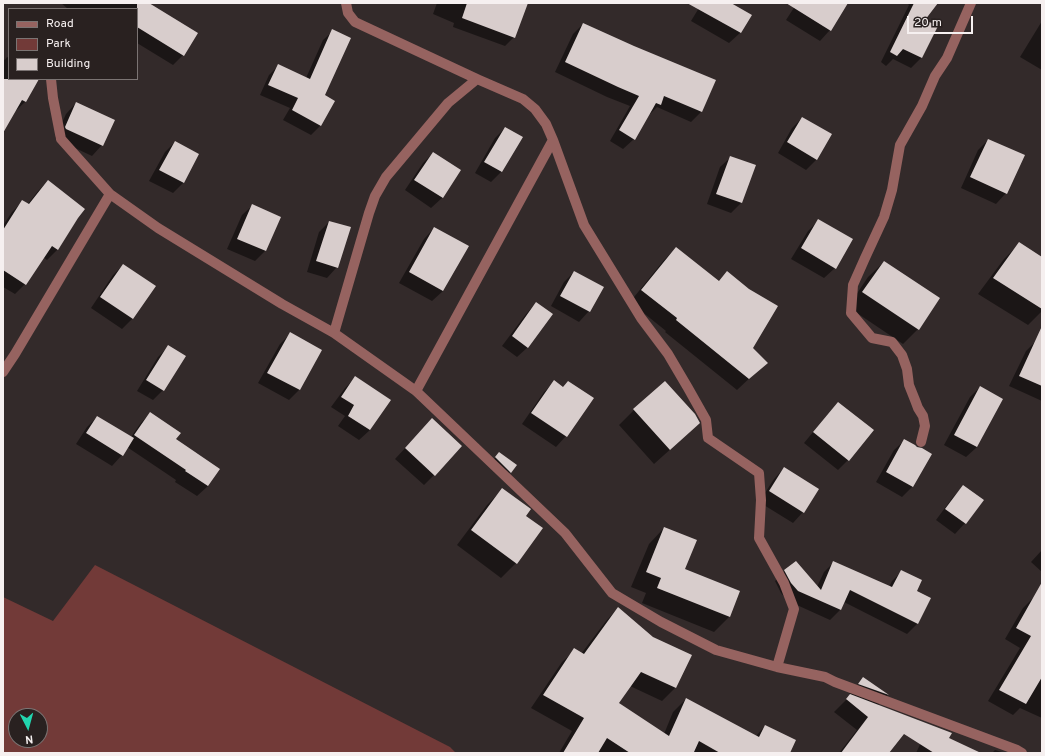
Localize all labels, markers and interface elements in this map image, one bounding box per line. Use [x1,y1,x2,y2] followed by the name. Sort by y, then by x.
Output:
[8,8,138,80] legend
[909,8,975,34] scale bar
[914,15,942,31] text: 20 m
[46,16,74,32] text: Road
[46,36,71,52] text: Park
[46,56,90,72] text: Building
[8,708,48,748] north arrow
[24,732,34,746] text: N

